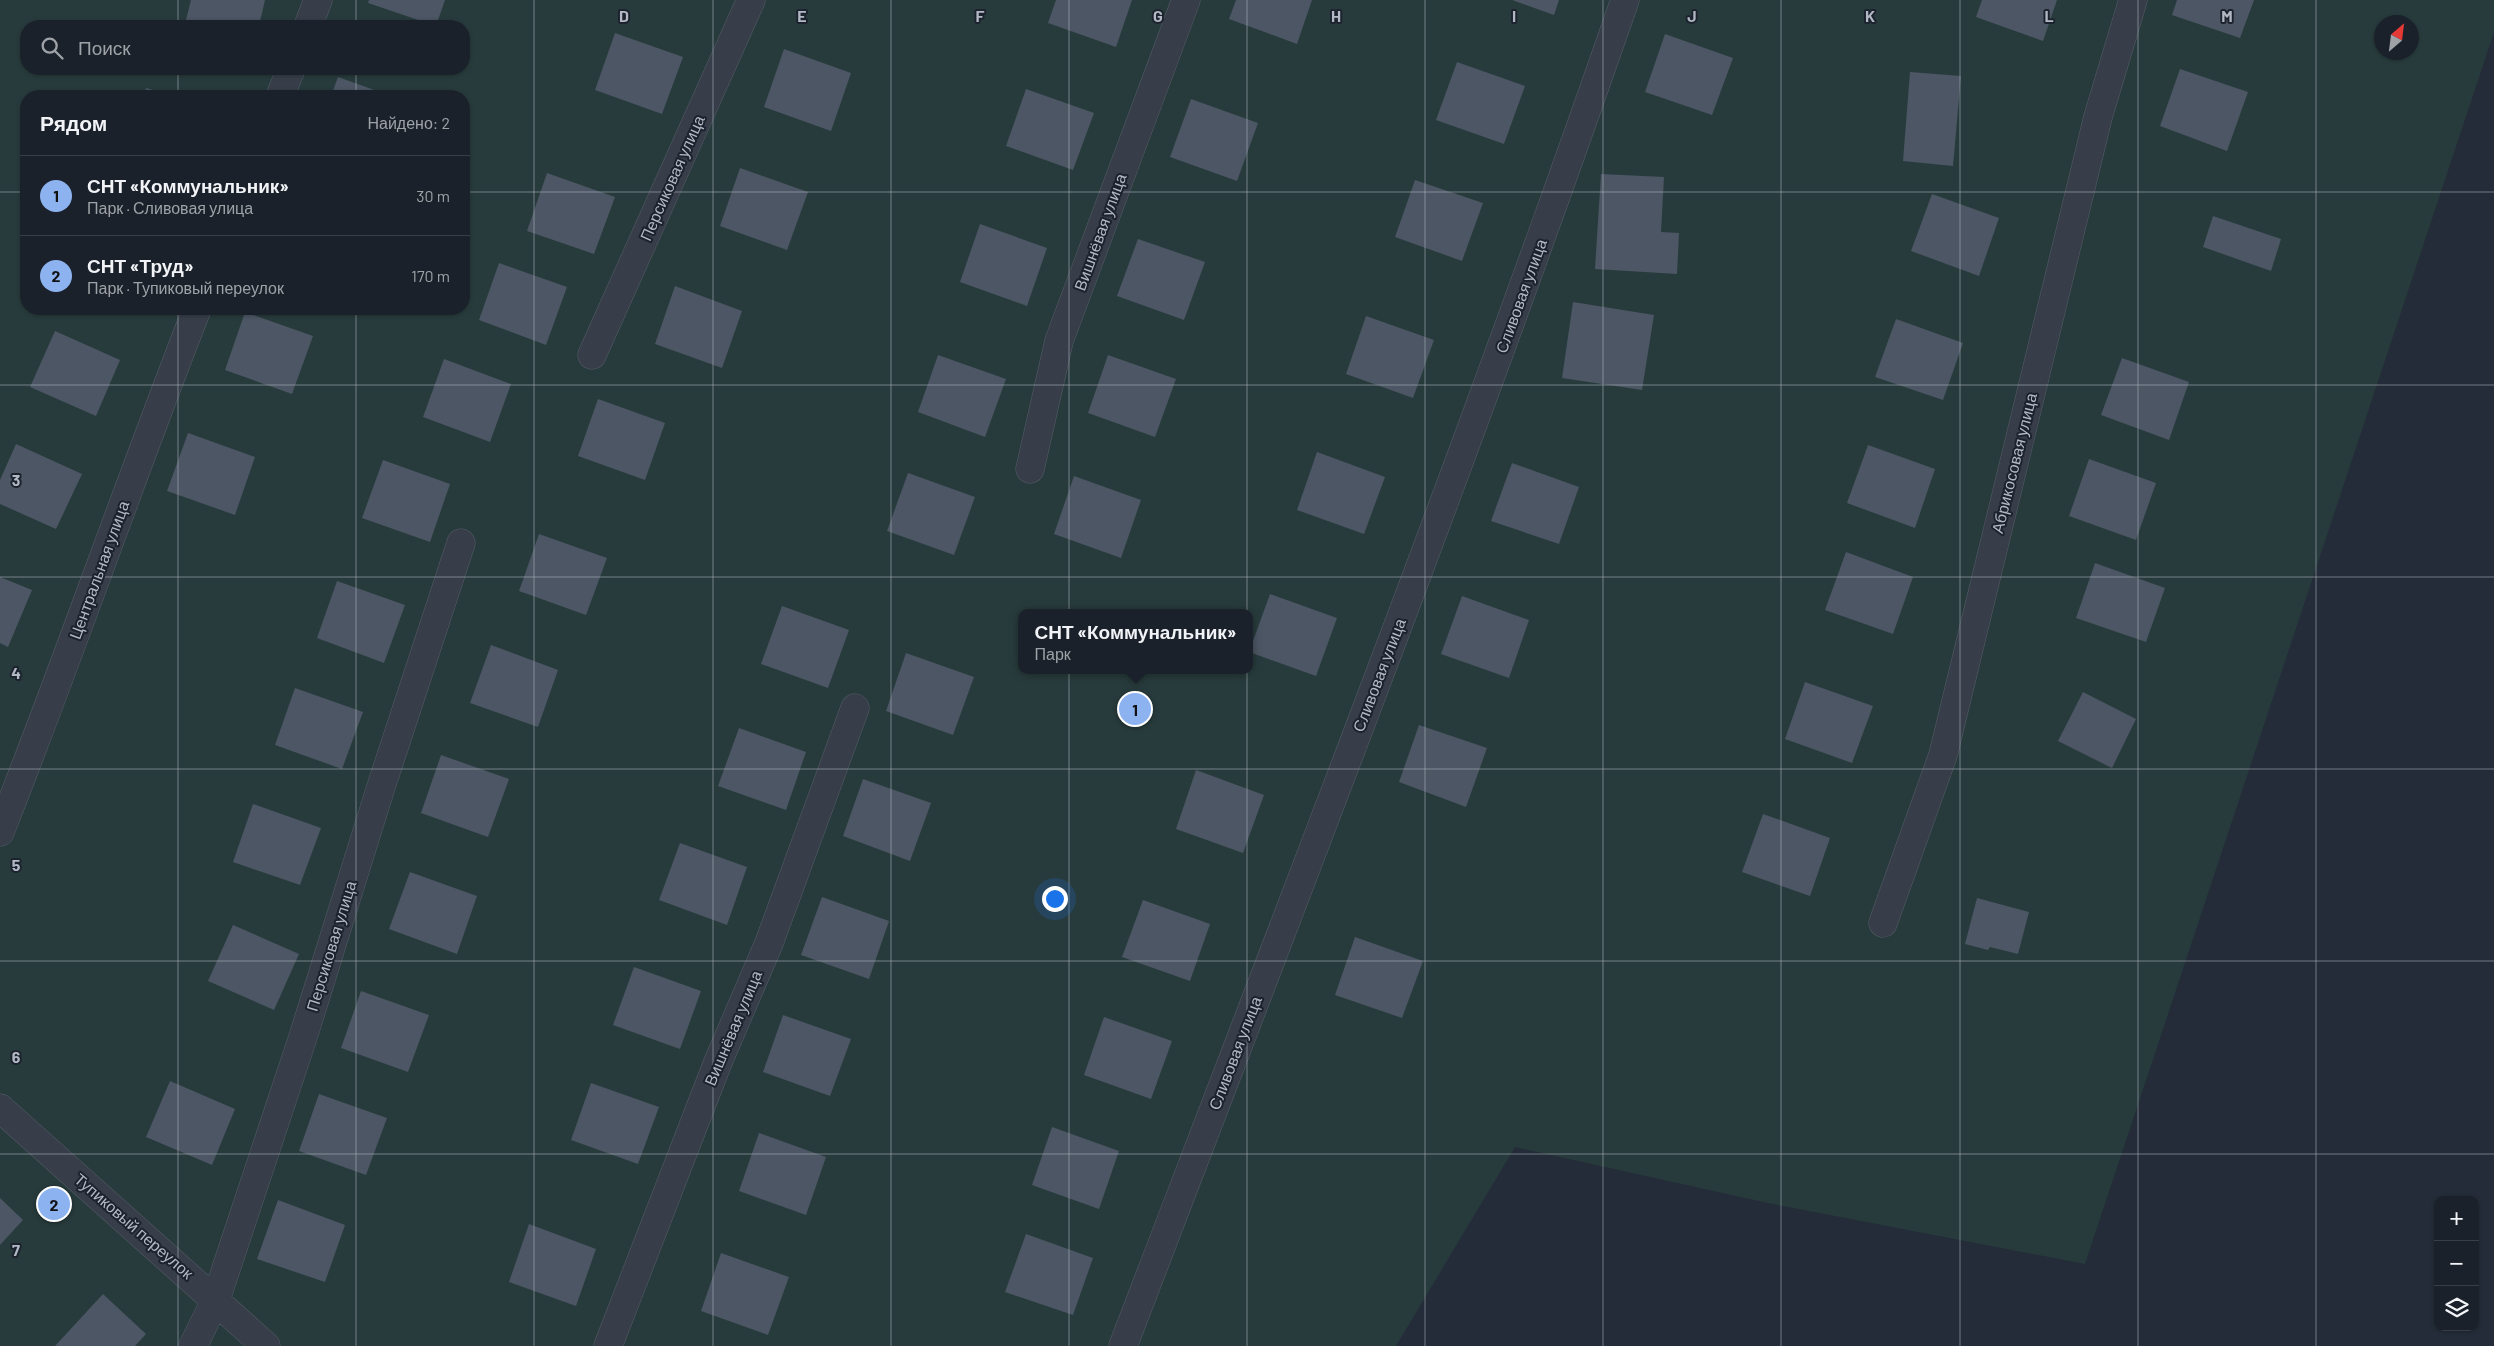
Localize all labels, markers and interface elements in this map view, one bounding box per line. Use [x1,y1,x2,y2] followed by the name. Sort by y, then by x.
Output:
[619,6,629,25] text: D
[797,6,807,25] text: E
[976,6,985,25] text: F
[1153,6,1163,25] text: G
[1331,6,1341,25] text: H
[1512,6,1516,25] text: I
[1687,6,1697,25] text: J
[1865,6,1875,25] text: K
[2044,6,2054,25] text: L
[2221,6,2233,25] text: M
[2374,15,2419,60] north arrow
[20,20,470,75] search box
[38,34,66,62] icon: search
[78,36,131,59] text: Поиск
[40,110,107,135] text: Рядом
[635,112,708,244] street label: Персиковая улица
[367,113,450,132] text: Найдено: 2
[1070,171,1130,293] street label: Вишнёвая улица
[87,174,289,197] text: СНТ «Коммунальник»
[53,186,59,205] text: 1
[416,186,450,205] text: 30 m
[87,198,253,217] text: Парк · Сливовая улица
[1491,236,1550,356] street label: Сливовая улица
[87,254,194,277] text: СНТ «Труд»
[52,266,60,285] text: 2
[411,266,450,285] text: 170 m
[87,278,284,297] text: Парк · Тупиковый переулок
[1987,391,2040,535] street label: Абрикосовая улица
[12,470,20,489] text: 3
[65,498,132,642] street label: Центральная улица
[1018,609,1253,674] popup
[1348,615,1409,734] street label: Сливовая улица
[1034,620,1237,643] text: СНТ «Коммунальник»
[1034,644,1071,663] text: Парк
[11,663,21,682] text: 4
[1119,690,1151,728] pin: 1
[12,855,21,874] text: 5
[302,878,359,1013] street label: Персиковая улица
[1042,886,1068,912] your location
[700,967,765,1088] street label: Вишнёвая улица
[1204,993,1265,1112] street label: Сливовая улица
[12,1047,21,1066] text: 6
[71,1169,198,1283] street label: Тупиковый переулок
[38,1185,70,1223] pin: 2
[2434,1196,2479,1331] map controls
[2434,1196,2479,1241] button: +
[12,1240,20,1259] text: 7
[2434,1241,2479,1286] button: −
[2434,1286,2479,1331] button: layers

